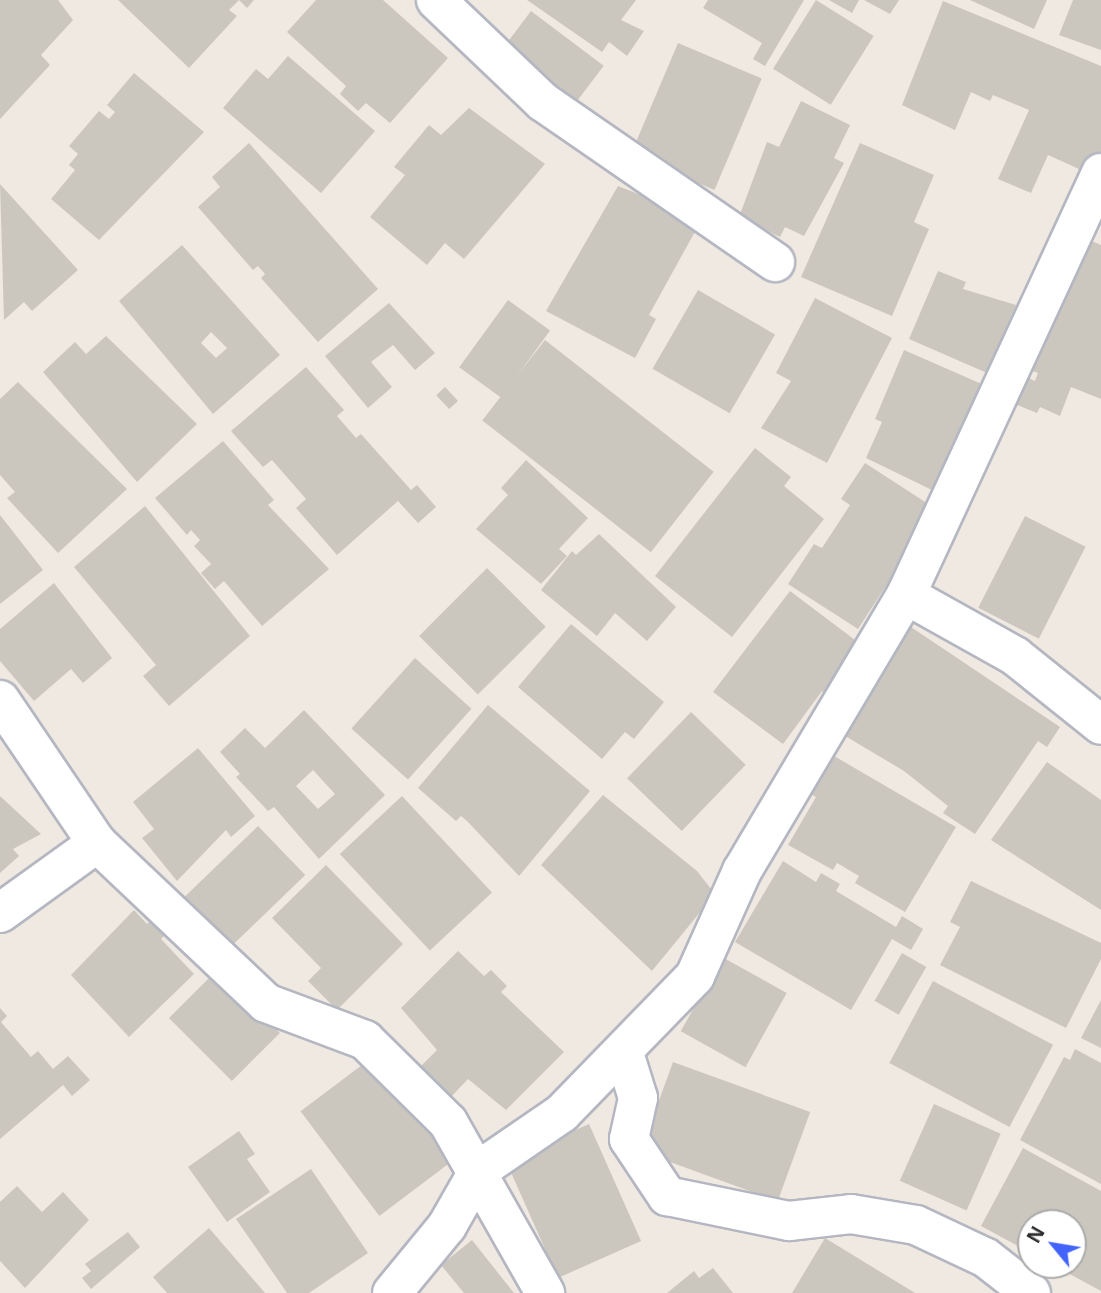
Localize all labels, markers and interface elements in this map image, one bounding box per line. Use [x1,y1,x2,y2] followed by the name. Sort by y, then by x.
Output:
[1017,1209,1087,1279] north arrow
[1020,1221,1051,1248] text: N

